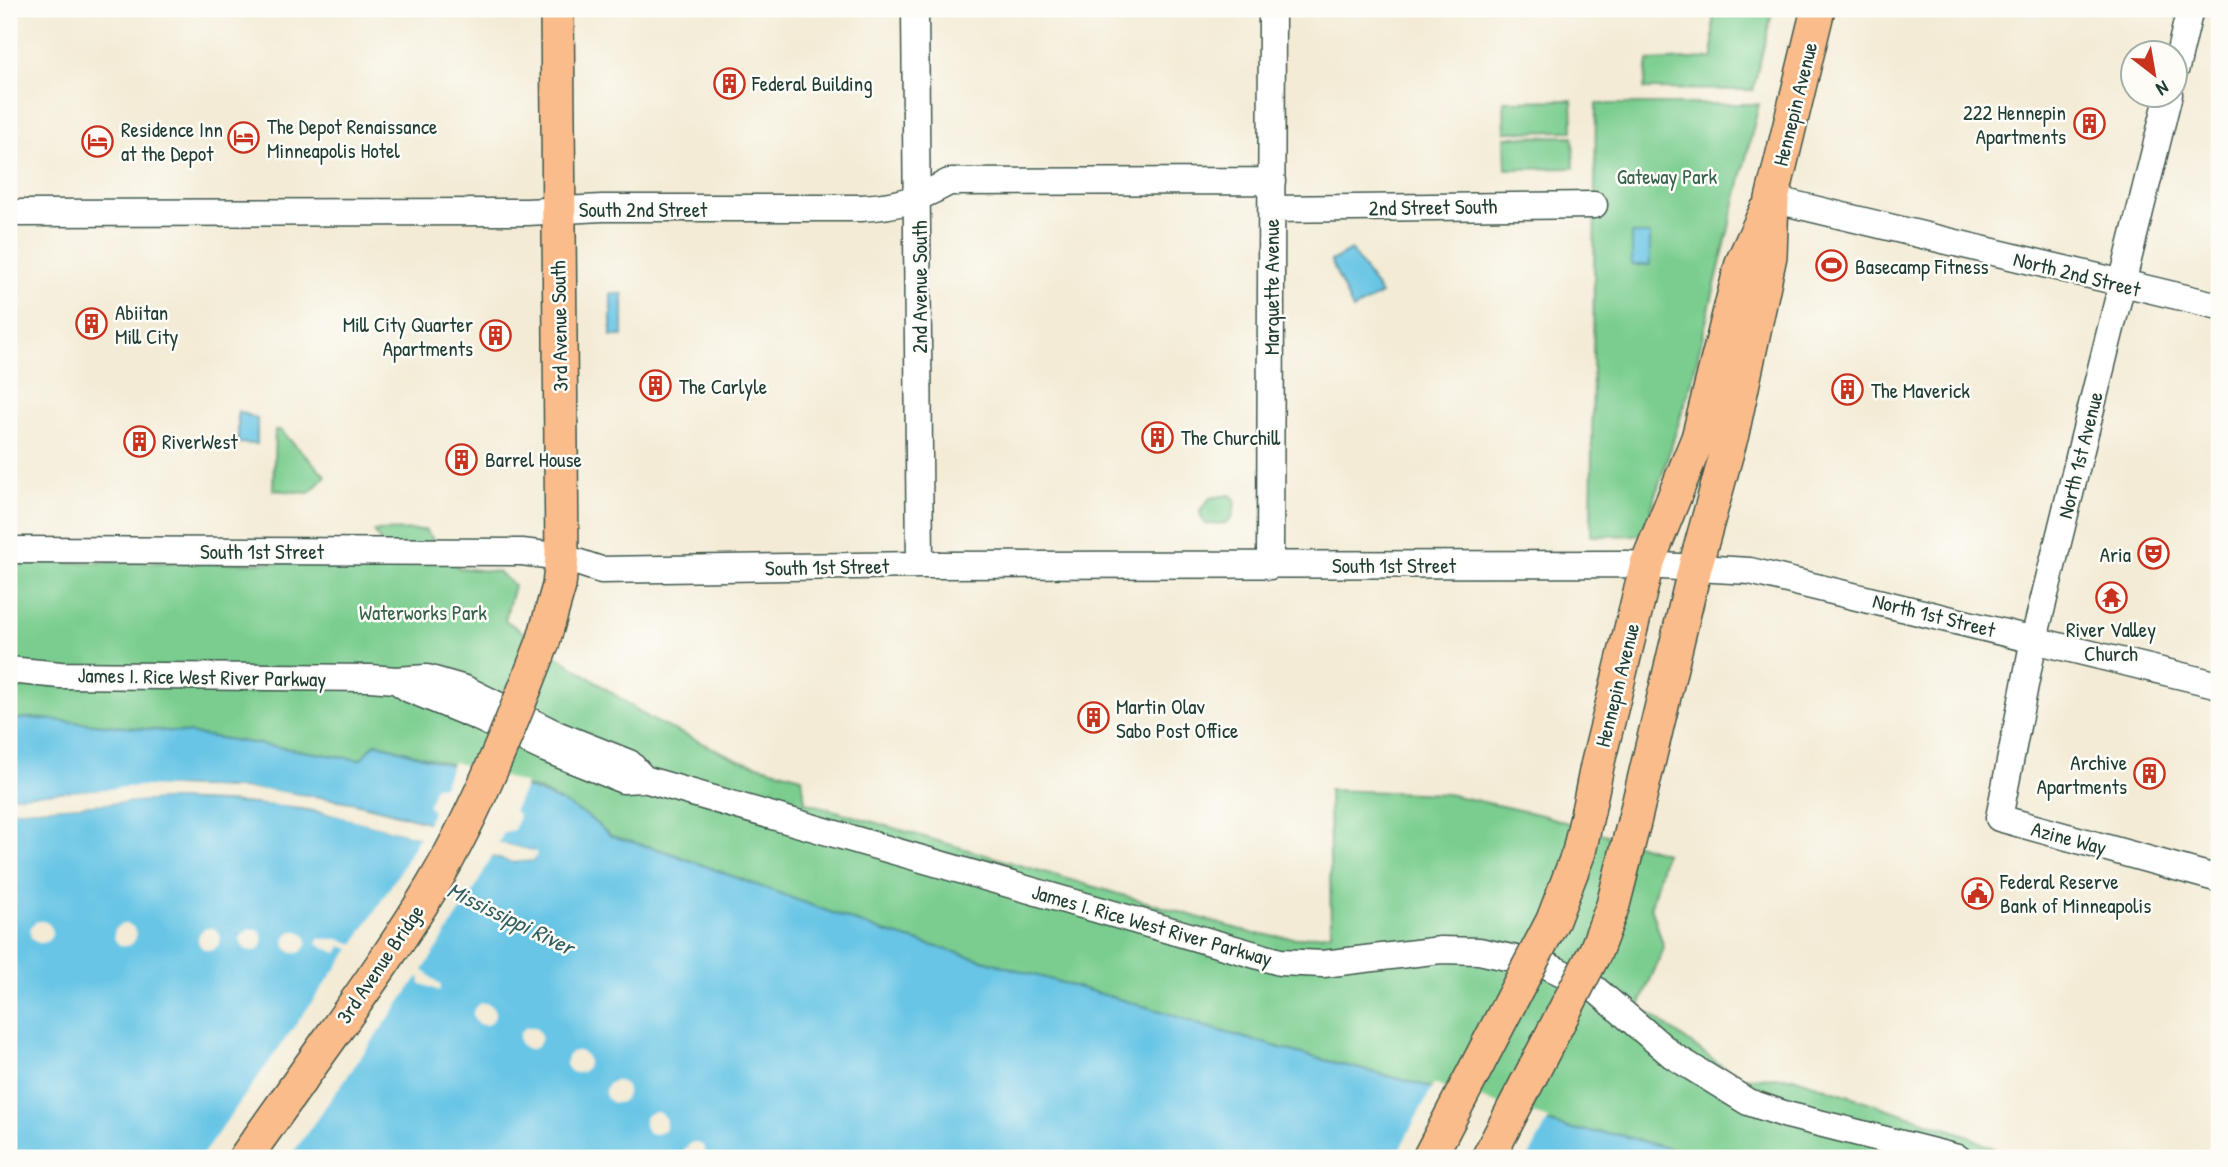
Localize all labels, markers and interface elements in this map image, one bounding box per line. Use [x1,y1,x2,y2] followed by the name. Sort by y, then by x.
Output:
[2120,38,2190,108] north arrow
[1766,39,1824,169] street label: Hennepin Avenue
[712,66,746,100] building icon: Federal Building
[751,69,873,98] place label: Federal Building
[2152,75,2174,102] text: N
[1963,98,2066,151] place label: 222 Hennepin Apartments
[2072,107,2106,141] building icon: 222 Hennepin Apartments
[267,112,437,165] place label: The Depot Renaissance Minneapolis Hotel
[121,115,223,168] place label: Residence Inn at the Depot
[227,121,261,155] hotel icon: The Depot Renaissance Minneapolis Hotel
[81,124,115,158] hotel icon: Residence Inn at the Depot
[1617,162,1718,191] park label: Gateway Park
[1368,191,1498,223] street label: 2nd Street South
[579,195,708,224] street label: South 2nd Street
[1257,219,1286,355] street label: Marquette Avenue
[905,220,934,353] street label: 2nd Avenue South
[2011,244,2144,304] street label: North 2nd Street
[1815,249,1849,283] sports icon: Basecamp Fitness
[1855,252,1989,281] place label: Basecamp Fitness
[543,260,575,392] street label: 3rd Avenue South
[115,298,179,351] place label: Abiitan Mill City
[75,307,109,341] building icon: Abiitan Mill City
[343,310,473,363] place label: Mill City Quarter Apartments
[479,319,513,353] building icon: Mill City Quarter Apartments
[639,369,673,403] building icon: The Carlyle
[679,372,767,401] place label: The Carlyle
[1831,373,1865,407] building icon: The Maverick
[1871,376,1970,405] place label: The Maverick
[2050,389,2110,521] street label: North 1st Avenue
[1141,420,1175,454] building icon: The Churchill
[1181,423,1281,452] place label: The Churchill
[122,424,156,458] building icon: RiverWest
[162,427,238,456] place label: RiverWest
[445,442,479,476] building icon: Barrel House
[485,445,582,474] place label: Barrel House
[200,537,325,566] street label: South 1st Street
[2137,537,2171,571] theatre icon: Aria
[2100,540,2131,569] place label: Aria
[765,551,890,583] street label: South 1st Street
[1332,551,1457,580] street label: South 1st Street
[2094,580,2128,614] temple icon: River Valley Church
[1870,586,1999,644] street label: North 1st Street
[359,598,487,627] park label: Waterworks Park
[2066,615,2156,668] place label: River Valley Church
[1588,620,1646,750] street label: Hennepin Avenue
[77,660,327,694] street label: James I. Rice West River Parkway
[1116,692,1238,745] place label: Martin Olav Sabo Post Office
[1076,701,1110,735] building icon: Martin Olav Sabo Post Office
[2037,748,2127,801] place label: Archive Apartments
[2133,757,2167,791] building icon: Archive Apartments
[2028,814,2110,862] street label: Azine Way
[1999,867,2151,920] place label: Federal Reserve Bank of Minneapolis
[442,874,582,964] water label: Mississippi River
[1960,876,1994,910] public building icon: Federal Reserve Bank of Minneapolis
[1028,877,1276,973] street label: James I. Rice West River Parkway
[329,899,431,1029] street label: 3rd Avenue Bridge

